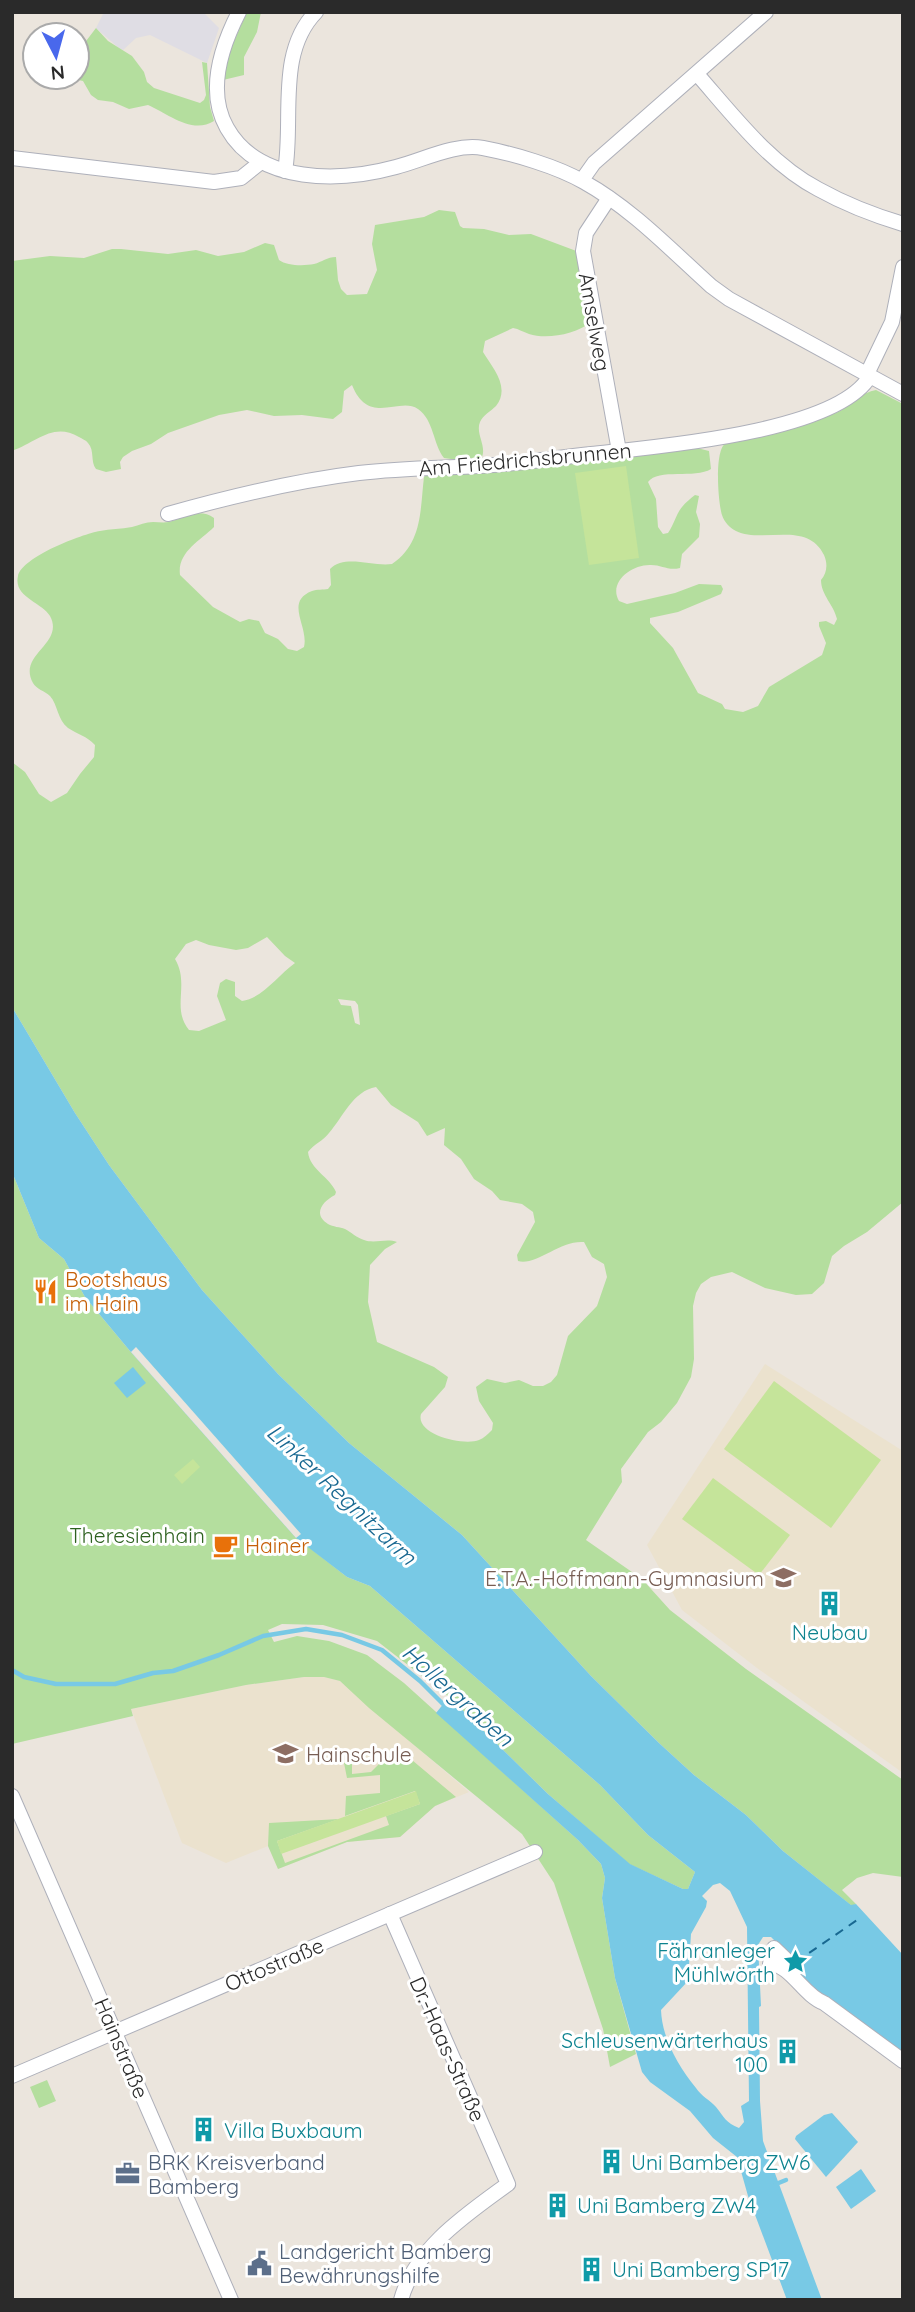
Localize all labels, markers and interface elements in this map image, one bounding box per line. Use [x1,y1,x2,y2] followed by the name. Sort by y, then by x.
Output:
[21,21,91,91] north arrow
[50,60,66,86] text: N
[574,271,616,373] street label: Amselweg
[417,437,633,481] street label: Am Friedrichsbrunnen
[65,1266,168,1316] place label: Bootshaus im Hain
[31,1277,59,1305] restaurant icon: Bootshaus im Hain
[261,1417,423,1571] water label: Linker Regnitzarm
[69,1522,205,1548] park label: Theresienhain
[211,1531,239,1559] cafe icon: Hainer
[245,1532,309,1558] place label: Hainer
[770,1564,798,1592] school or university icon: E.T.A.-Hoffmann-Gymnasium
[485,1565,764,1591] place label: E.T.A.-Hoffmann-Gymnasium
[816,1589,844,1617] building icon: Neubau
[792,1619,868,1645] place label: Neubau
[396,1638,520,1753] water label: Hollergraben
[272,1740,300,1768] school or university icon: Hainschule
[306,1741,412,1767] place label: Hainschule
[221,1932,327,1996] street label: Ottostraße
[657,1937,775,1987] place label: Fähranleger Mühlwörth
[781,1948,809,1976] place icon: Fähranleger Mühlwörth
[404,1973,492,2125] street label: Dr.-Haas-Straße
[89,1994,155,2102] street label: Hainstraße
[561,2027,768,2077] place label: Schleusenwärterhaus 100
[774,2038,802,2066] building icon: Schleusenwärterhaus 100
[190,2116,218,2144] building icon: Villa Buxbaum
[224,2117,363,2143] place label: Villa Buxbaum
[597,2148,625,2176] building icon: Uni Bamberg ZW6
[148,2149,325,2199] place label: BRK Kreisverband Bamberg
[631,2149,810,2175] place label: Uni Bamberg ZW6
[114,2160,142,2188] office icon: BRK Kreisverband Bamberg
[543,2191,571,2219] building icon: Uni Bamberg ZW4
[577,2192,756,2218] place label: Uni Bamberg ZW4
[279,2238,492,2288] place label: Landgericht Bamberg Bewährungshilfe
[245,2249,273,2277] public building icon: Landgericht Bamberg Bewährungshilfe
[578,2255,606,2283] building icon: Uni Bamberg SP17
[612,2256,789,2282] place label: Uni Bamberg SP17

